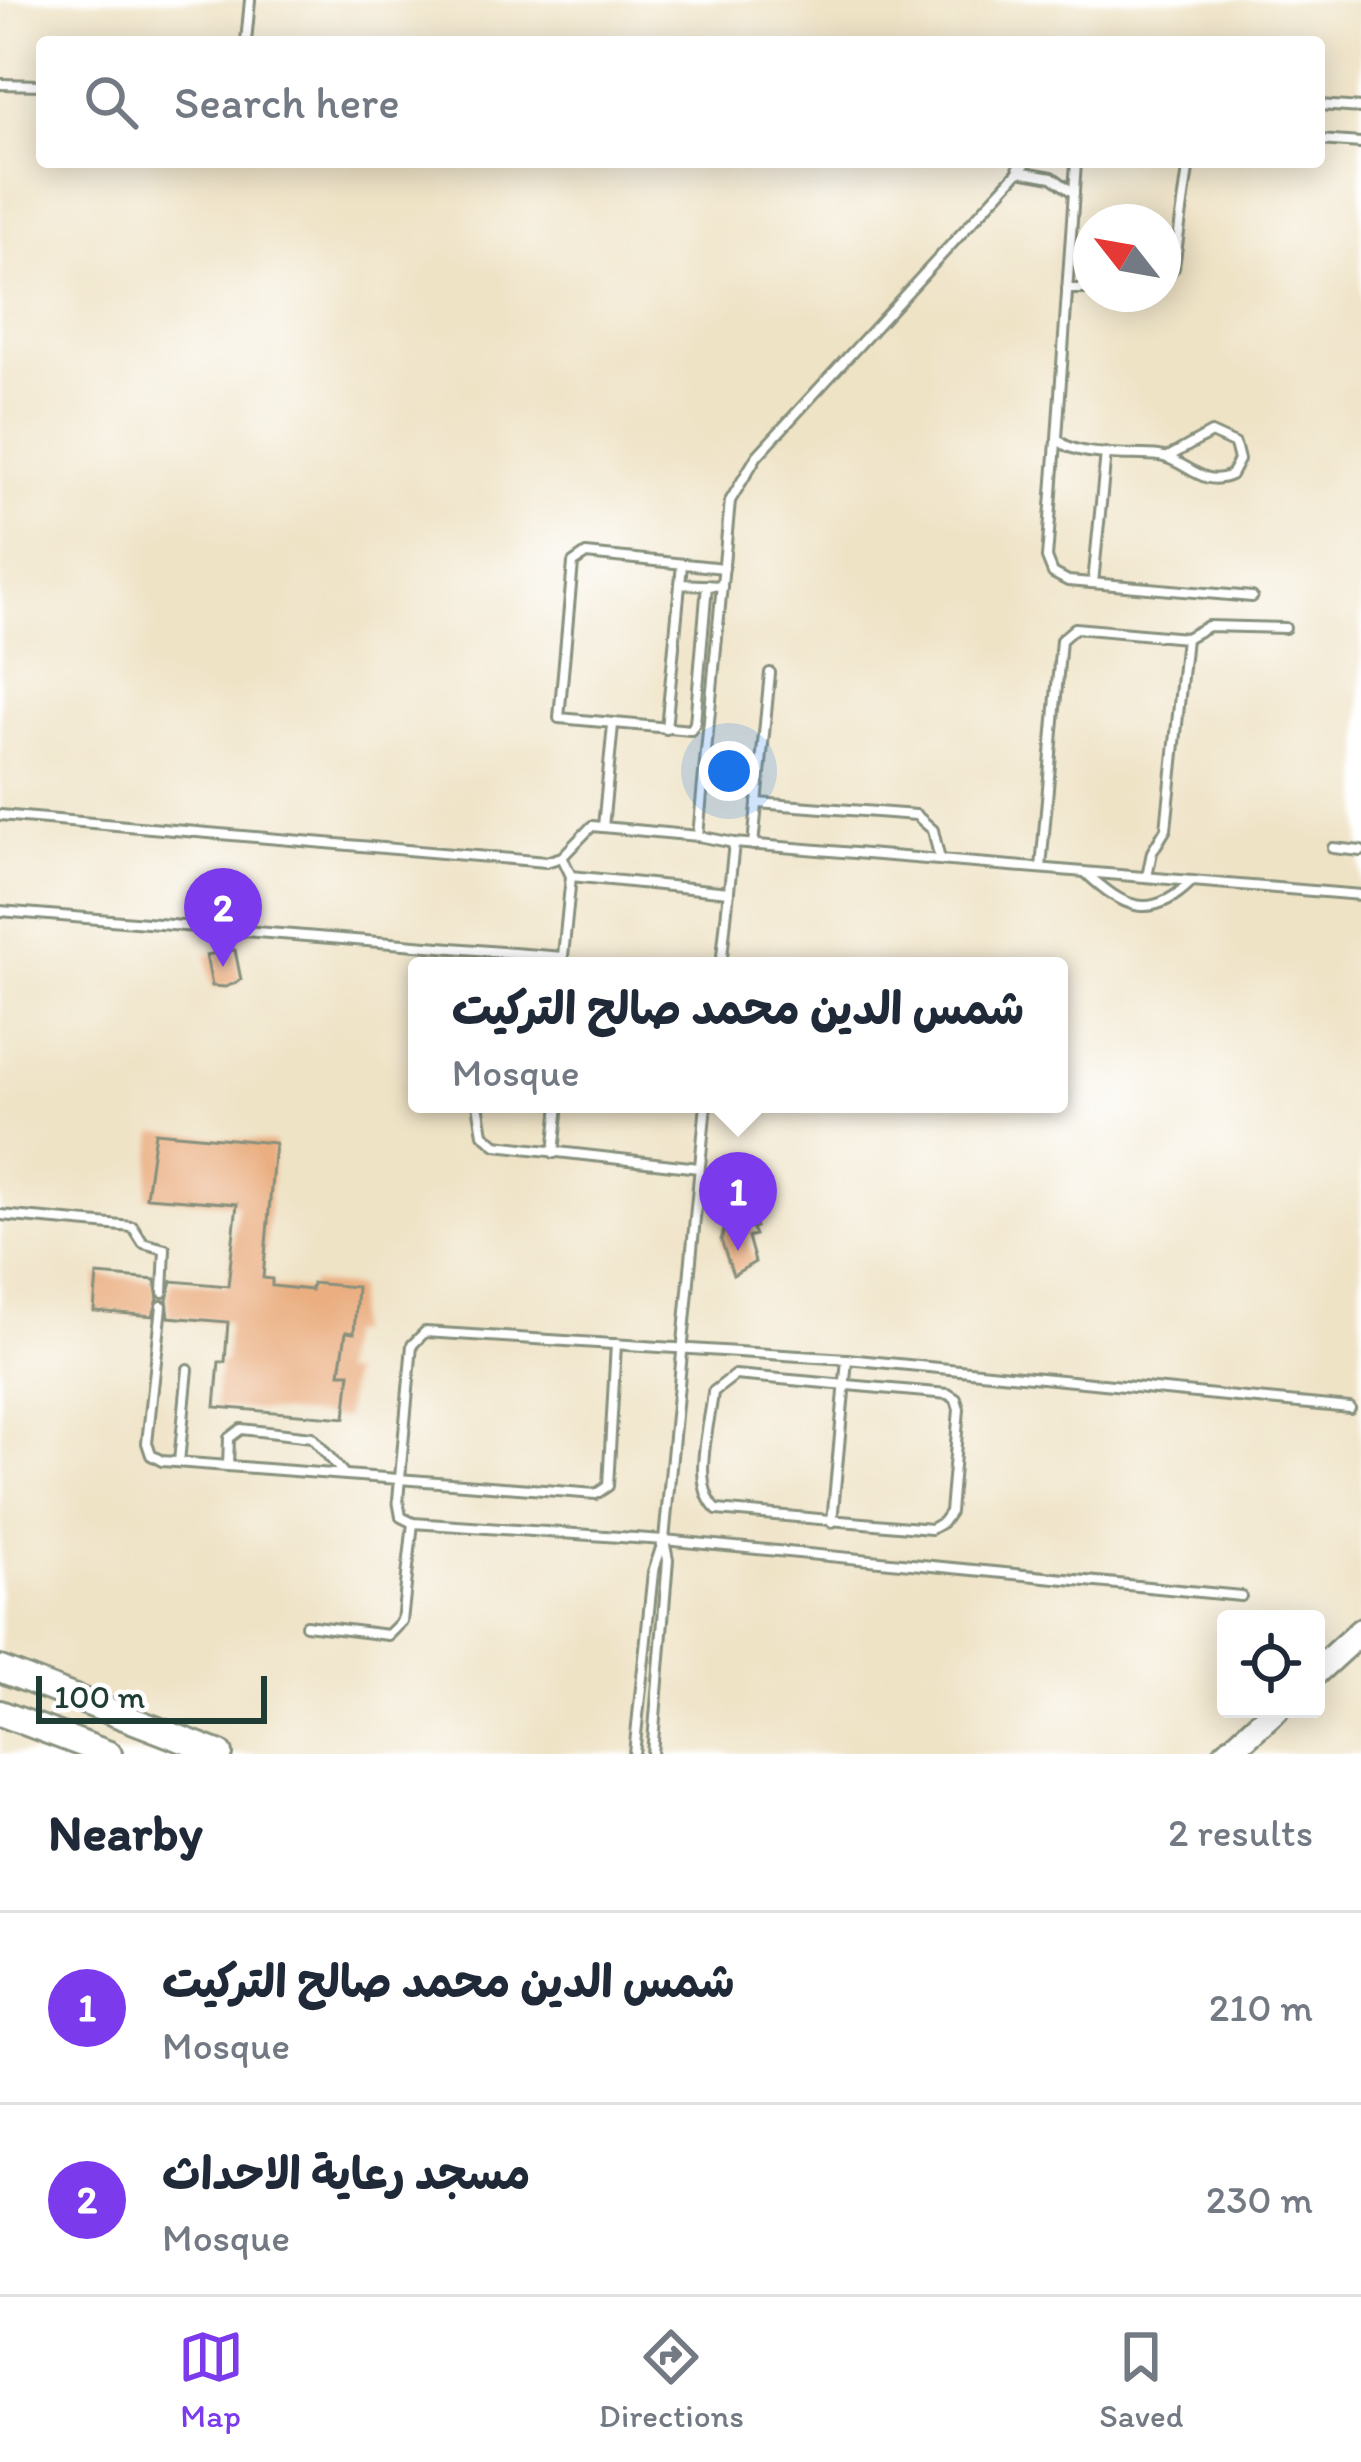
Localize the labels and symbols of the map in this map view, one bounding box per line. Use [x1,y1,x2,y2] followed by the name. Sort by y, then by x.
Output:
[1073,204,1181,312] north arrow
[699,741,759,801] your location
[184,868,262,967] pin: 2
[699,1152,777,1251] pin: 1
[36,1670,267,1723] scale bar

